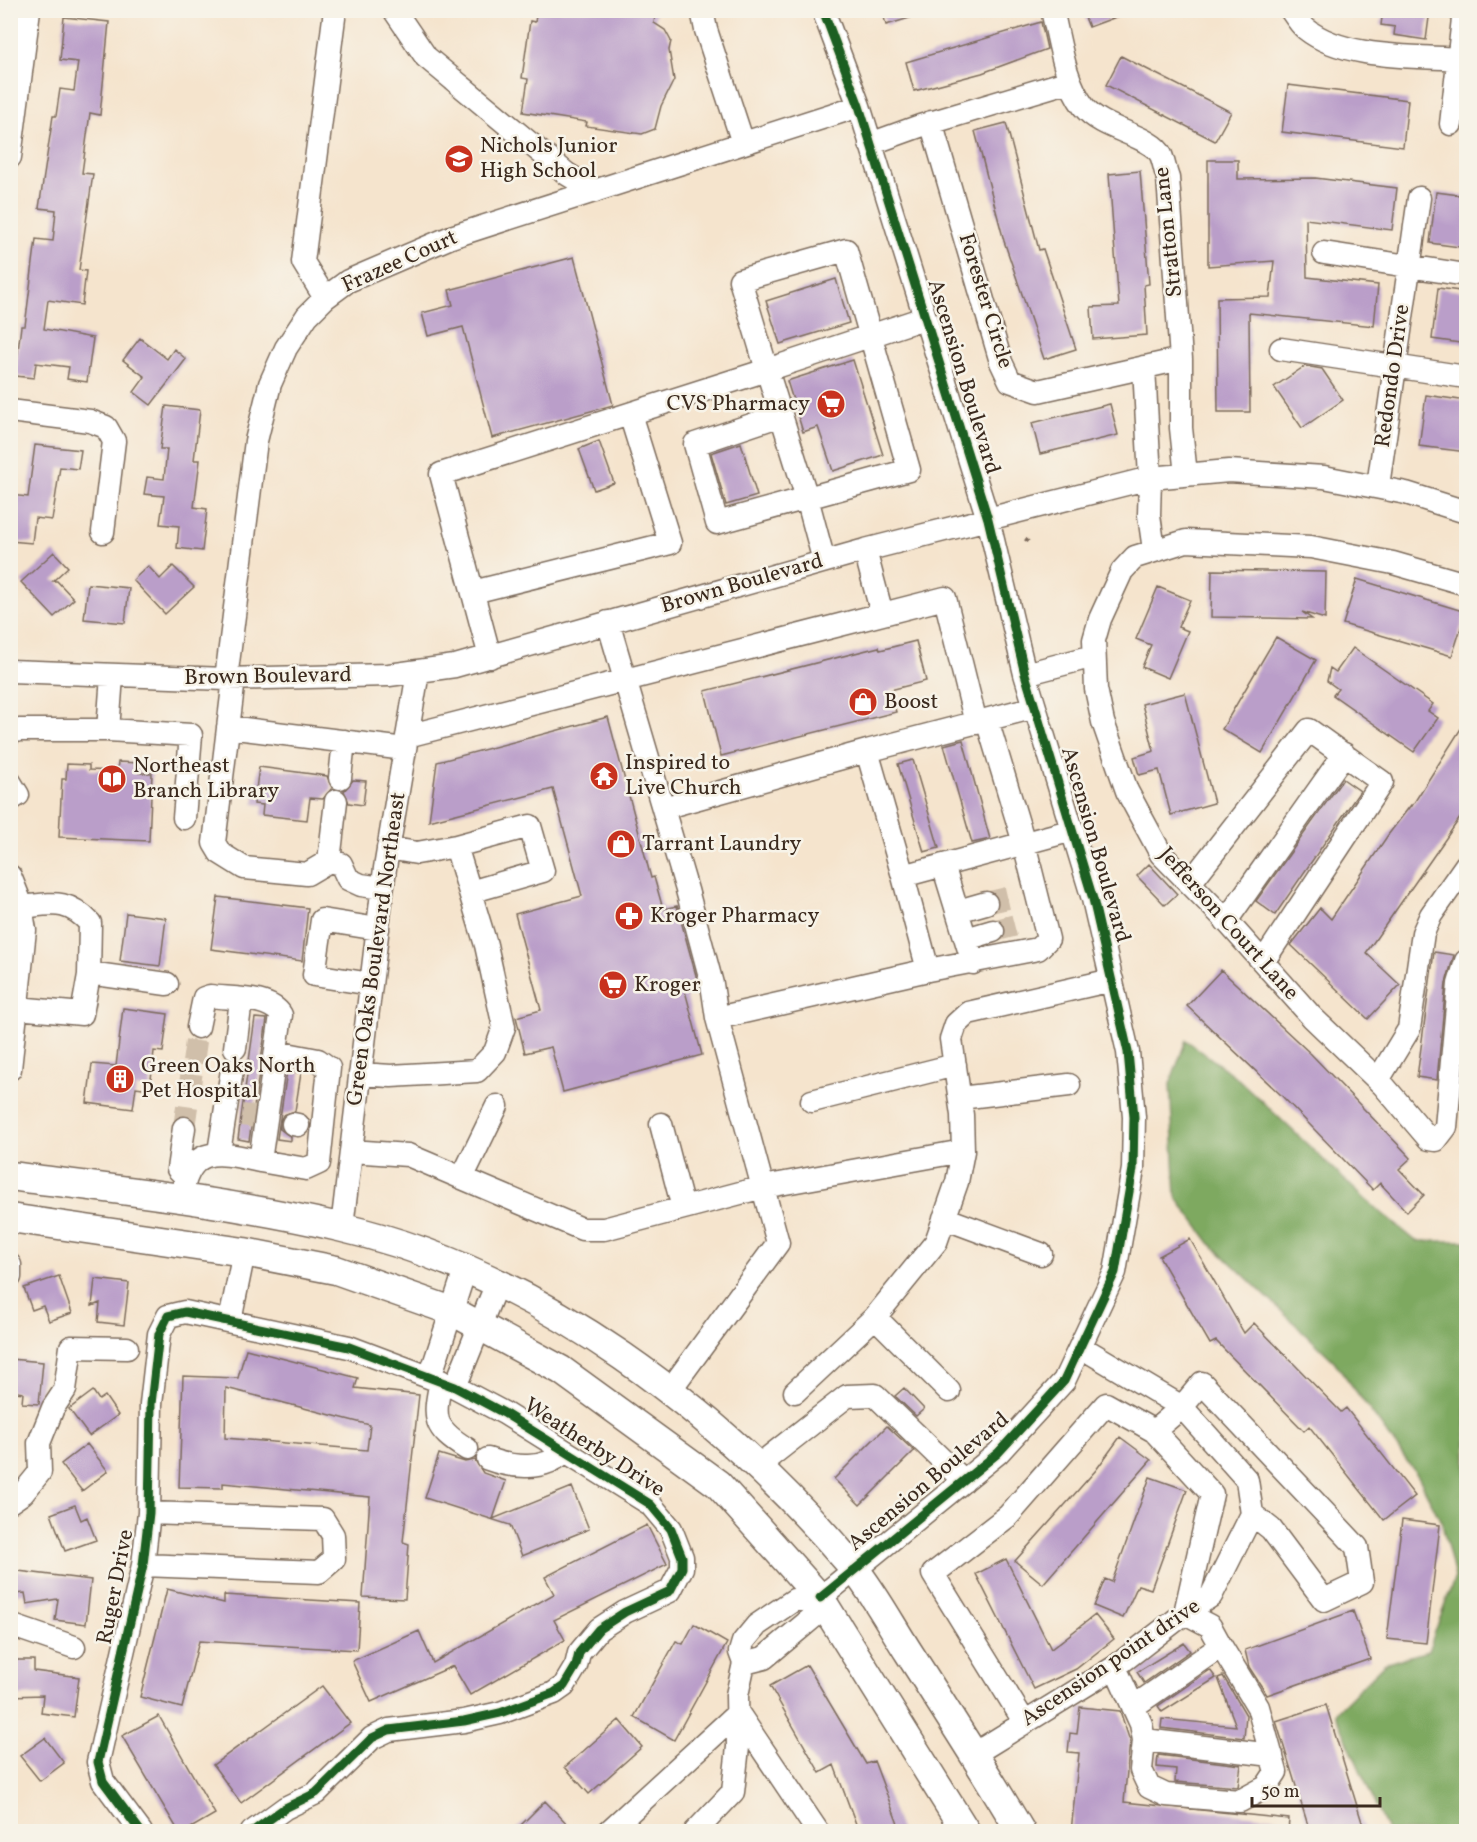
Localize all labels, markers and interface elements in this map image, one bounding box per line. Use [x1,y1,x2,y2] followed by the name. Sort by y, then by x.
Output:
[480,131,618,187] place label: Nichols Junior High School
[443,143,475,175] school or university icon: Nichols Junior High School
[1147,165,1191,299] street label: Stratton Lane
[337,223,463,301] street label: Frazee Court
[950,229,1020,373] street label: Forester Circle
[919,276,1007,478] street label: Ascension Boulevard
[1368,302,1418,450] street label: Redondo Drive
[815,388,847,420] supermarket icon: CVS Pharmacy
[666,389,810,420] place label: CVS Pharmacy
[657,546,827,622] street label: Brown Boulevard
[184,660,352,694] street label: Brown Boulevard
[847,686,879,718] shop icon: Boost
[884,687,939,718] place label: Boost
[1052,743,1138,947] street label: Ascension Boulevard
[625,748,742,804] place label: Inspired to Live Church
[133,751,279,807] place label: Northeast Branch Library
[588,760,620,792] temple icon: Inspired to Live Church
[96,763,128,795] library icon: Northeast Branch Library
[340,790,414,1108] street label: Green Oaks Boulevard Northeast
[605,828,637,860] shop icon: Tarrant Laundry
[642,829,802,860] place label: Tarrant Laundry
[1150,840,1306,1008] street label: Jefferson Court Lane
[613,900,645,932] pharmacy icon: Kroger Pharmacy
[650,901,819,932] place label: Kroger Pharmacy
[597,969,629,1001] supermarket icon: Kroger
[634,970,701,1001] place label: Kroger
[141,1051,316,1107] place label: Green Oaks North Pet Hospital
[104,1063,136,1095] building icon: Green Oaks North Pet Hospital
[517,1391,671,1505] street label: Weatherby Drive
[842,1405,1016,1559] street label: Ascension Boulevard
[90,1527,142,1647] street label: Ruger Drive
[1015,1591,1207,1735] street label: Ascension point drive
[1252,1770,1380,1808] scale bar
[1261,1780,1300,1805] text: 50 m

